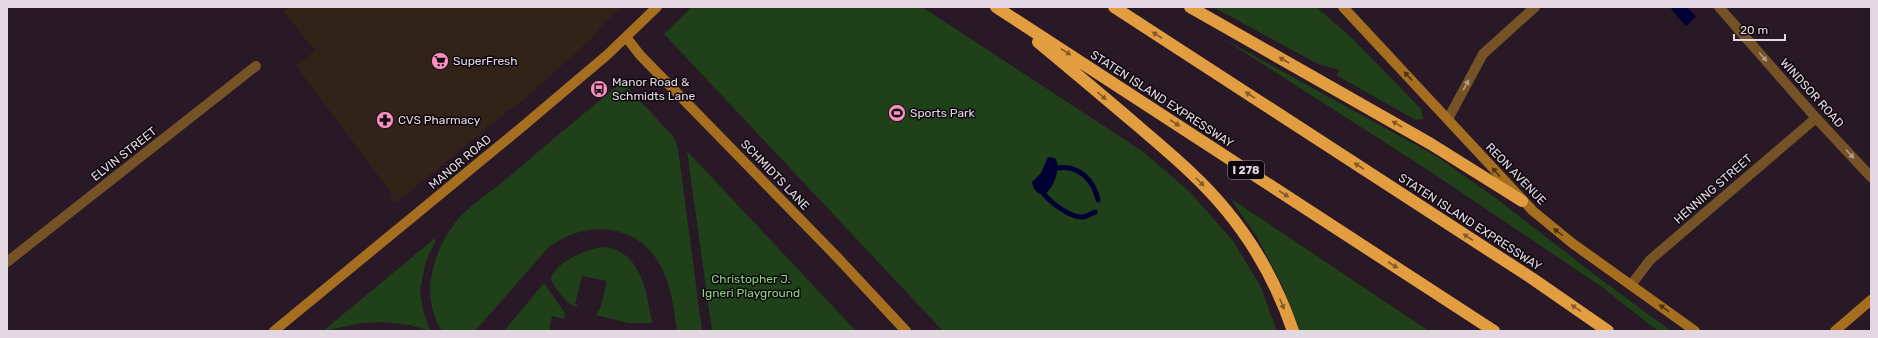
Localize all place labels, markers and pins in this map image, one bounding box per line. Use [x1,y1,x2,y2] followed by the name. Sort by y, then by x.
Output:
[430,51,450,71] supermarket icon: SuperFresh
[453,54,518,68] place label: SuperFresh
[612,75,696,103] place label: Manor Road & Schmidts Lane
[589,79,609,99] bus stop icon: Manor Road & Schmidts Lane
[887,103,907,123] sports icon: Sports Park
[910,106,976,120] place label: Sports Park
[375,110,395,130] pharmacy icon: CVS Pharmacy
[398,113,481,127] place label: CVS Pharmacy

